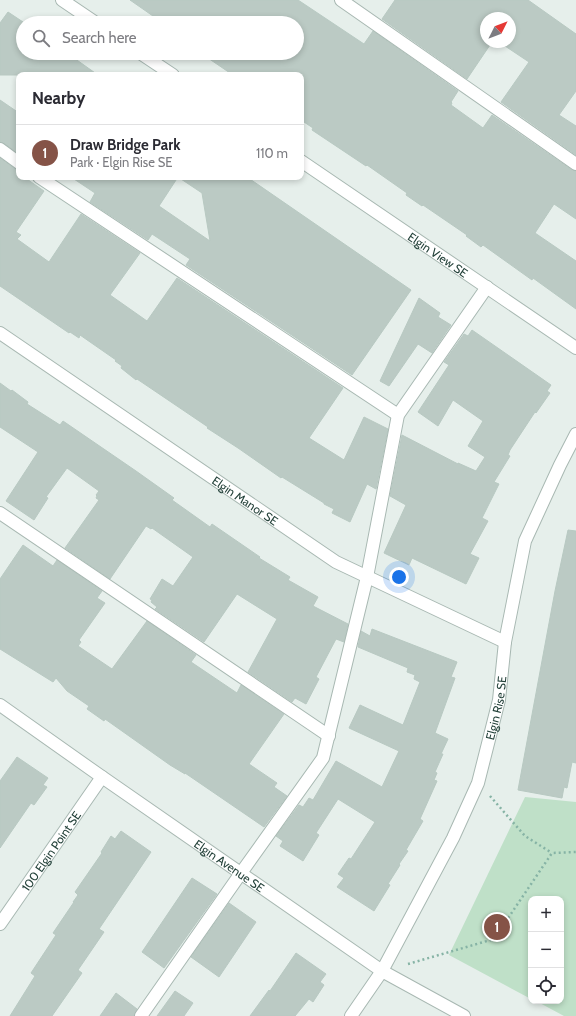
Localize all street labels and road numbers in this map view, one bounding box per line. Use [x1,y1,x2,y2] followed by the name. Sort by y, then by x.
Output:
[405,229,471,280] street label: Elgin View SE
[210,472,282,528] street label: Elgin Manor SE
[482,675,509,741] street label: Elgin Rise SE
[18,808,84,894] street label: 100 Elgin Point SE
[191,836,268,895] street label: Elgin Avenue SE

